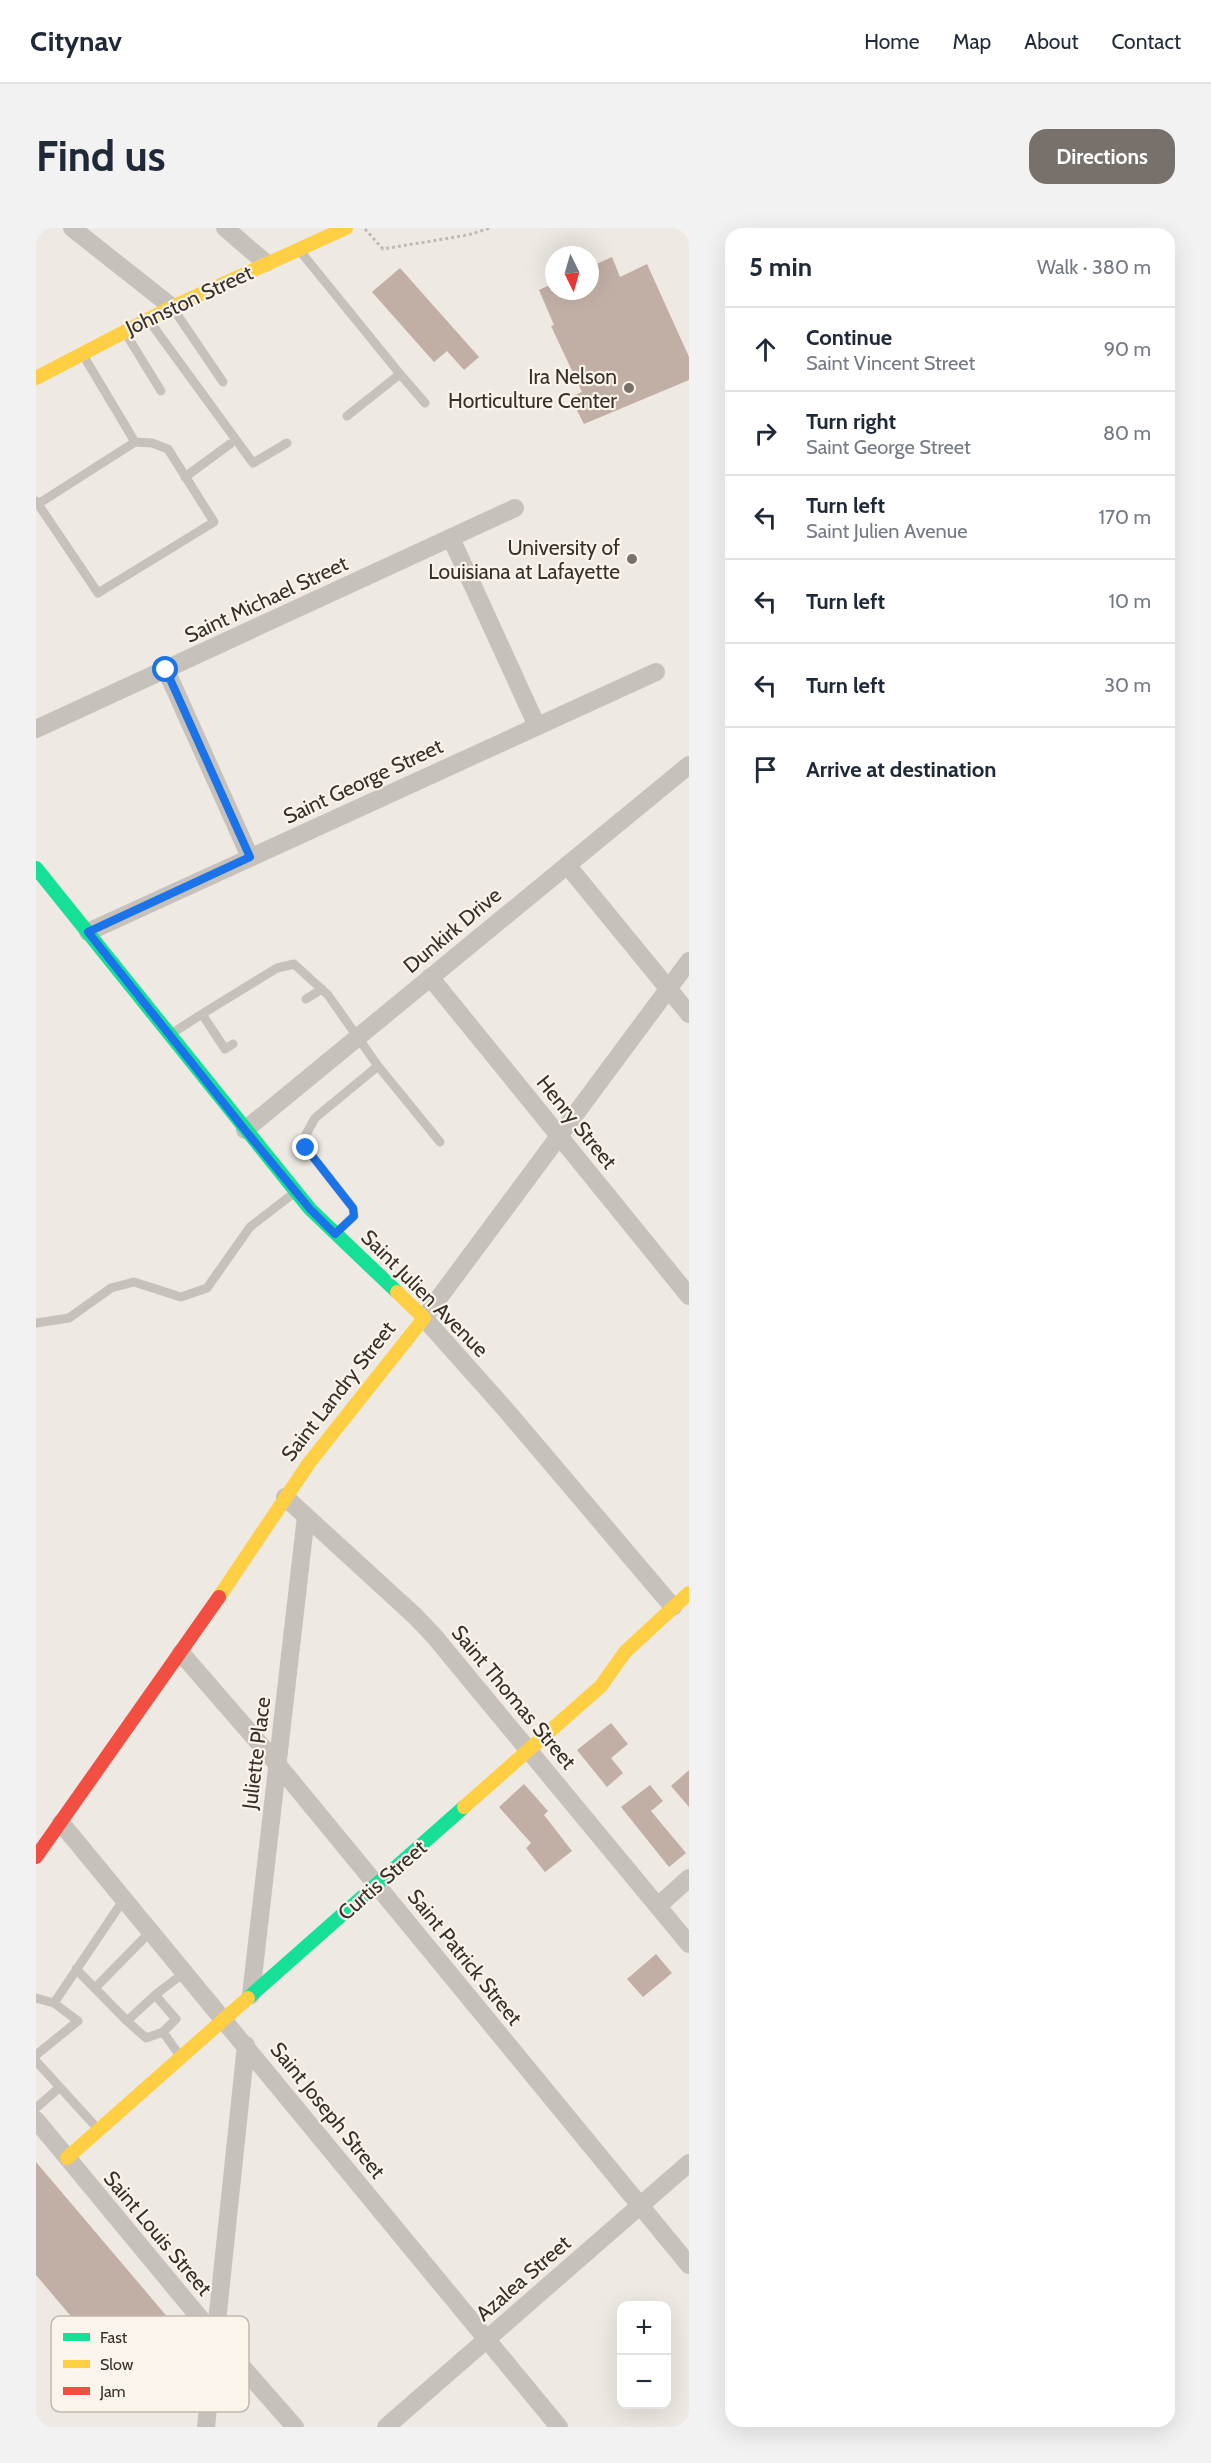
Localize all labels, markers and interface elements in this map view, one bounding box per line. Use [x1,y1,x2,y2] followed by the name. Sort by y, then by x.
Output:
[30,24,122,58] text: Citynav
[864,29,920,54] text: Home
[953,29,991,54] text: Map
[1024,29,1078,54] text: About
[1111,29,1181,54] text: Contact
[1029,129,1175,184] button: Directions
[36,130,165,182] text: Find us
[545,246,599,300] north arrow
[749,251,812,283] text: 5 min
[1037,255,1151,279] text: Walk · 380 m
[121,260,257,341] street label: Johnston Street
[806,324,892,351] text: Continue
[749,333,782,366] icon: ahead
[1104,337,1151,361] text: 90 m
[806,351,975,375] text: Saint Vincent Street
[448,364,617,413] place label: Ira Nelson Horticulture Center
[622,381,636,395] marker: Ira Nelson Horticulture Center
[806,408,896,435] text: Turn right
[749,417,782,450] icon: right
[1103,421,1151,445] text: 80 m
[806,435,971,459] text: Saint George Street
[806,492,885,519] text: Turn left
[749,501,782,534] icon: left
[1099,505,1151,529] text: 170 m
[806,519,967,543] text: Saint Julien Avenue
[428,535,620,584] place label: University of Louisiana at Lafayette
[181,550,351,648] street label: Saint Michael Street
[625,552,639,566] marker: University of Louisiana at Lafayette
[749,585,782,618] icon: left
[806,588,885,615] text: Turn left
[1108,589,1151,613] text: 10 m
[152,656,178,682] route start
[749,669,782,702] icon: left
[806,672,885,699] text: Turn left
[1104,673,1151,697] text: 30 m
[279,733,447,829] street label: Saint George Street
[749,753,782,786] icon: arrive
[806,756,996,783] text: Arrive at destination
[398,882,506,978] street label: Dunkirk Drive
[532,1070,622,1174] street label: Henry Street
[292,1134,318,1160] route end
[356,1224,494,1362] street label: Saint Julien Avenue
[276,1316,400,1466] street label: Saint Landry Street
[447,1620,581,1774] street label: Saint Thomas Street
[237,1695,275,1812] street label: Juliette Place
[333,1835,431,1925] street label: Curtis Street
[403,1884,527,2030] street label: Saint Patrick Street
[265,2037,391,2183] street label: Saint Joseph Street
[99,2166,217,2300] street label: Saint Louis Street
[471,2230,575,2326] street label: Azalea Street
[617,2301,671,2409] map controls
[617,2301,671,2355] button: +
[51,2316,249,2412] legend
[100,2328,128,2347] text: Fast
[100,2355,134,2374] text: Slow
[617,2355,671,2409] button: −
[99,2382,126,2401] text: Jam

